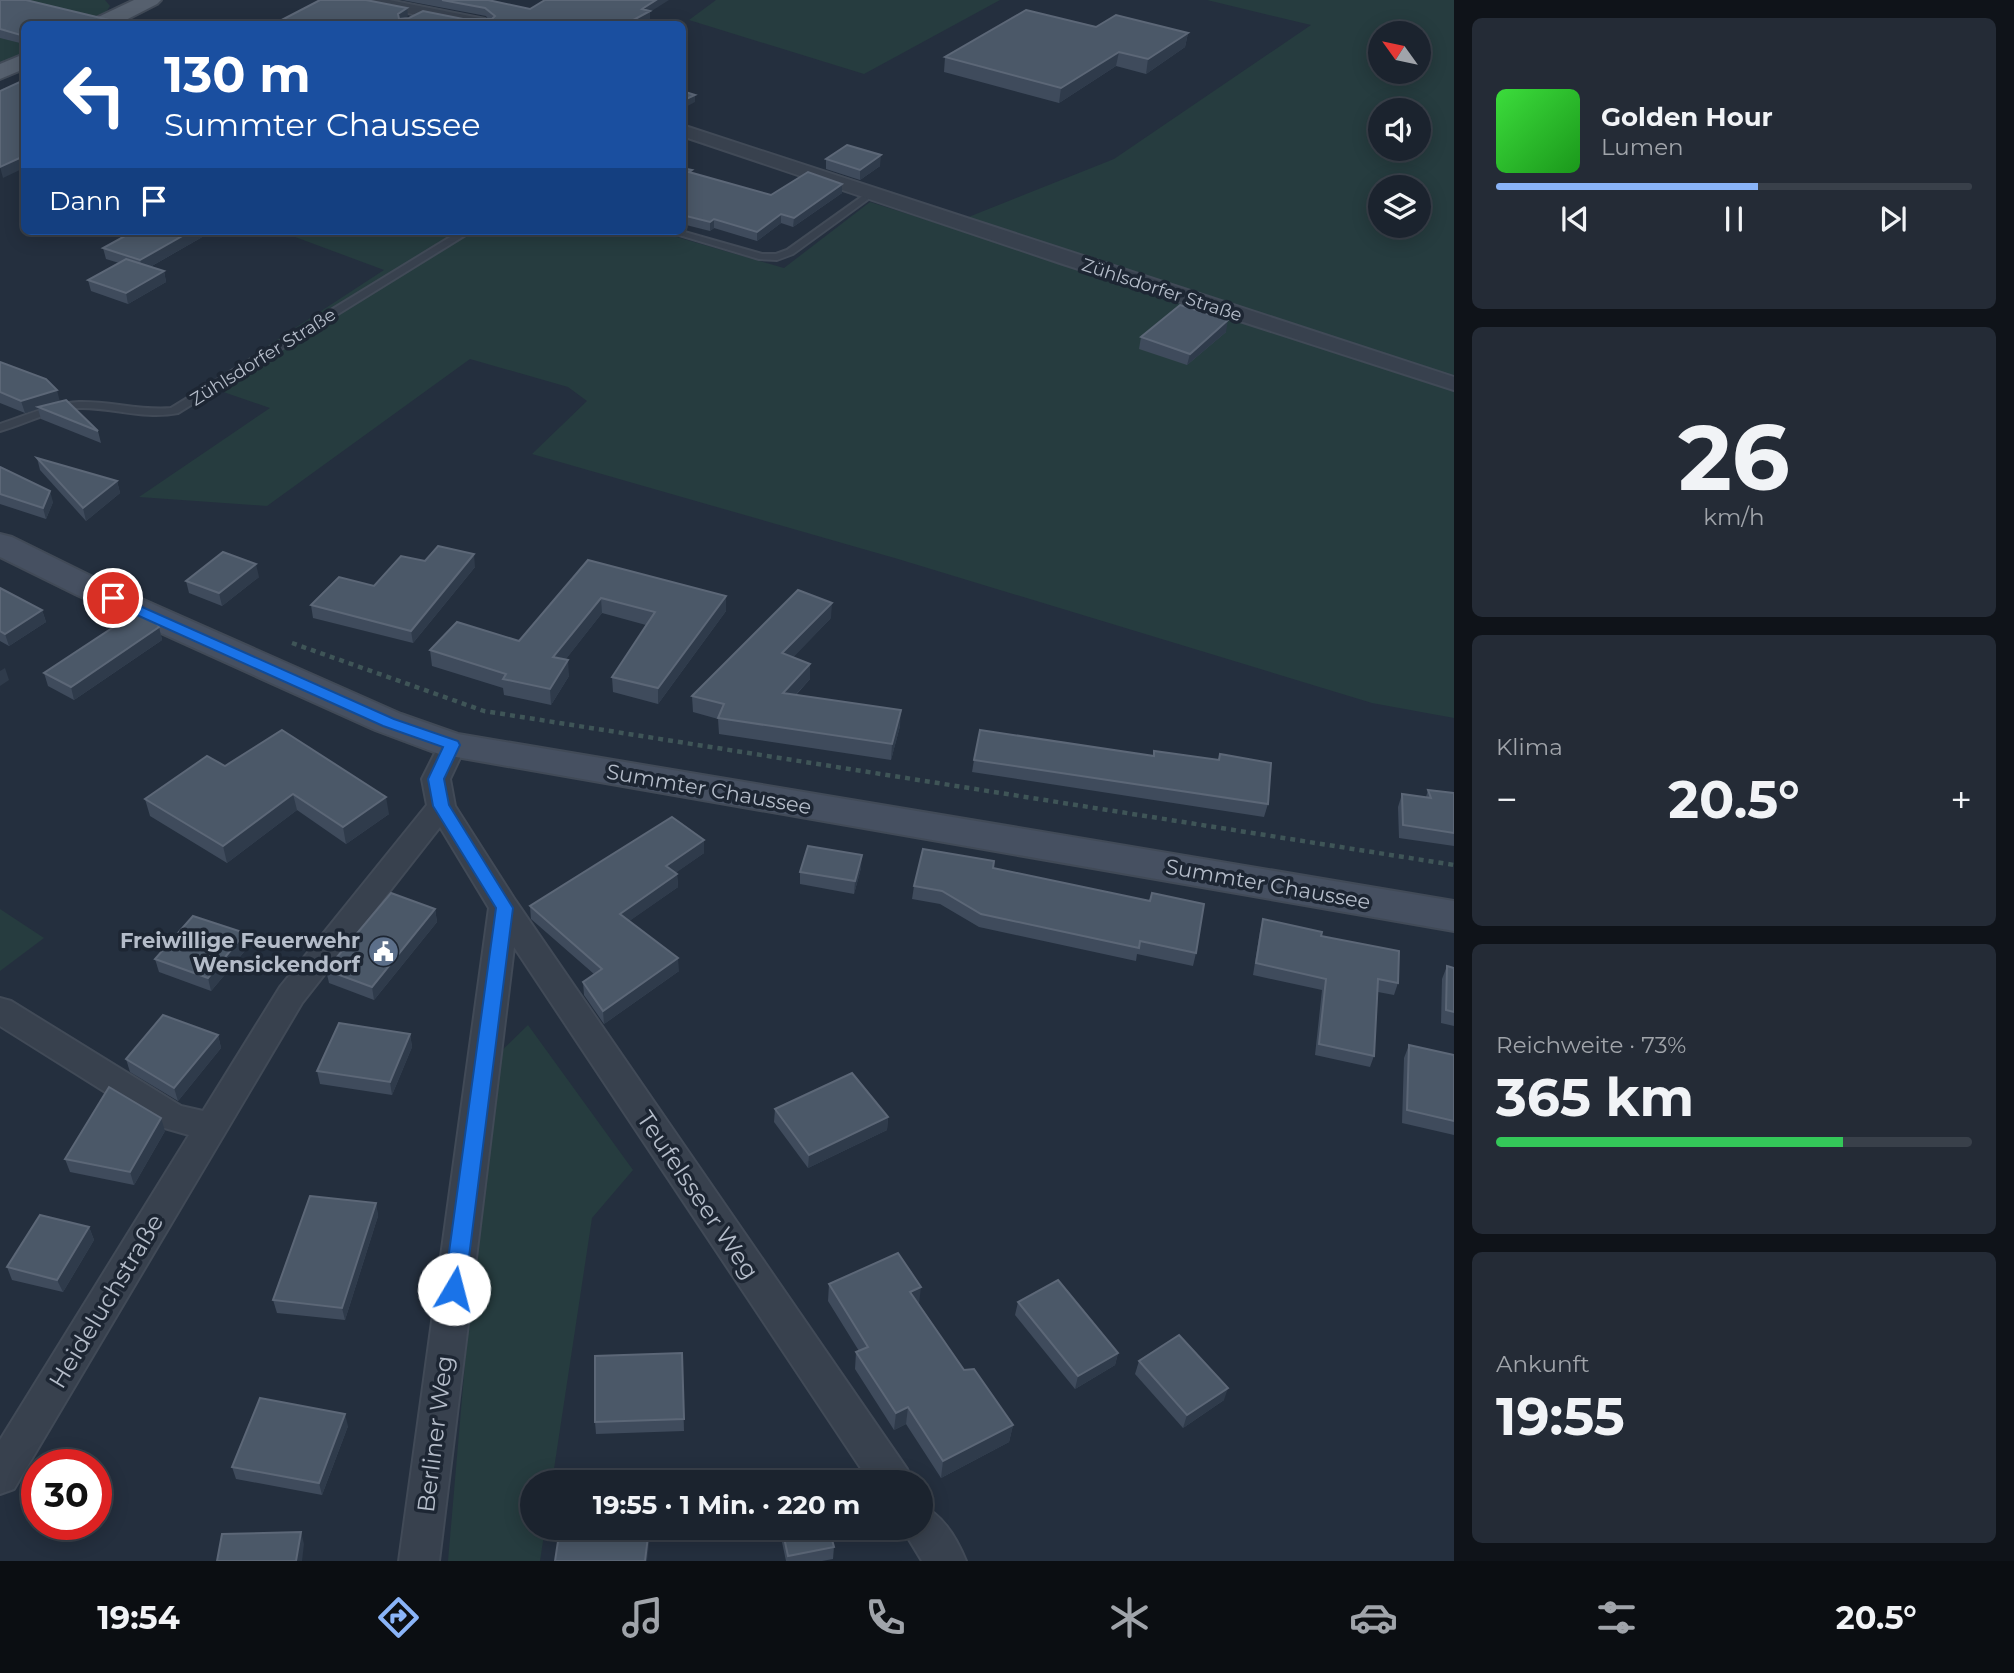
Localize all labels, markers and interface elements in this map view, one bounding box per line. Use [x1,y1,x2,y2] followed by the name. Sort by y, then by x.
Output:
[1368,21,1432,84] north arrow
[1368,21,1431,238] map controls
[164,45,311,104] text: 130 m
[49,49,140,140] icon: left
[1368,98,1431,161] button: sound
[1601,101,1773,133] text: Golden Hour
[164,105,481,144] text: Summter Chaussee
[1601,133,1684,161] text: Lumen
[1368,175,1431,238] button: layers
[135,182,173,220] icon: arrive
[49,185,121,217] text: Dann
[1556,200,1594,238] icon: previous
[1715,200,1753,238] icon: pause
[1874,200,1912,238] icon: next
[1079,254,1245,326] street label: Zühlsdorfer Straße
[186,303,340,411] street label: Zühlsdorfer Straße
[1678,402,1790,513] text: 26
[1703,503,1765,531] text: km/h
[83,568,143,628] pin
[94,579,132,617] icon: arrive
[1496,733,1563,761] text: Klima
[605,759,813,819] street label: Summter Chaussee
[1668,768,1800,831] text: 20.5°
[1496,776,1518,823] text: −
[1950,776,1972,823] text: +
[1164,854,1372,914] street label: Summter Chaussee
[120,928,361,977] place label: Freiwillige Feuerwehr Wensickendorf
[366,935,400,969] public building icon: Freiwillige Feuerwehr Wensickendorf
[1496,1031,1686,1059] text: Reichweite · 73%
[1496,1066,1694,1129] text: 365 km
[631,1105,765,1285] street label: Teufelsseer Weg
[43,1209,169,1393] street label: Heideluchstraße
[417,1252,491,1326] position arrow
[1496,1350,1590,1378] text: Ankunft
[411,1354,459,1514] street label: Berliner Weg
[1496,1385,1625,1448] text: 19:55
[21,1449,112,1540] speed limit sign: 30
[593,1489,860,1521] text: 19:55 · 1 Min. · 220 m
[374,1593,423,1642] icon: directions
[618,1593,667,1642] icon: music
[861,1593,910,1642] icon: phone
[1105,1593,1154,1642] icon: climate
[1349,1593,1398,1642] icon: car
[1592,1593,1641,1642] icon: filters
[97,1598,180,1637] text: 19:54
[1836,1598,1917,1637] text: 20.5°

